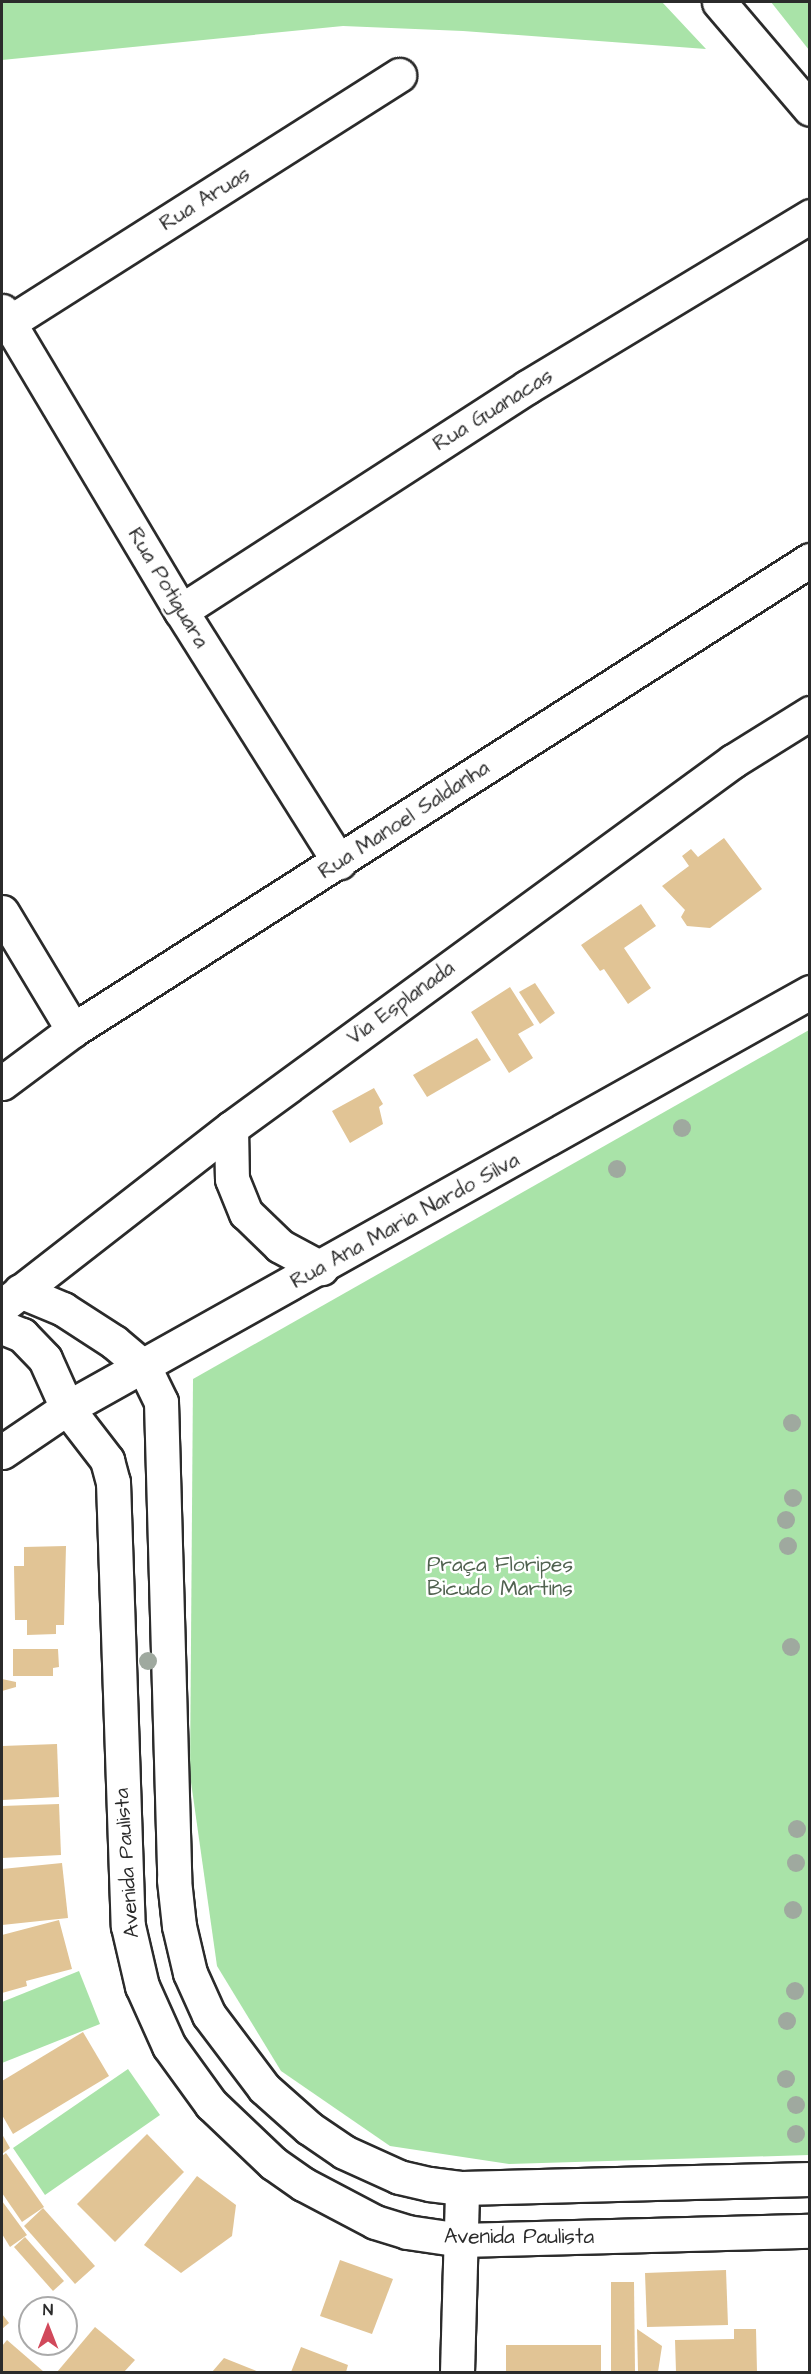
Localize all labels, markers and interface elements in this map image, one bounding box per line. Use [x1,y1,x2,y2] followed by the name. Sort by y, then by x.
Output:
[155,161,255,237] street label: Rua Aruas
[429,363,557,457] street label: Rua Guanacas
[122,523,214,653] street label: Rua Potiguara
[314,755,494,885] street label: Rua Manoel Saldanha
[342,956,460,1050] street label: Via Esplanada
[286,1148,524,1294] street label: Rua Ana Maria Nardo Silva
[427,1552,573,1602] park label: Praça Floripes Bicudo Martins
[109,1787,145,1939] street label: Avenida Paulista
[444,2224,594,2250] street label: Avenida Paulista
[18,2296,78,2356] north arrow
[43,2299,53,2321] text: N

